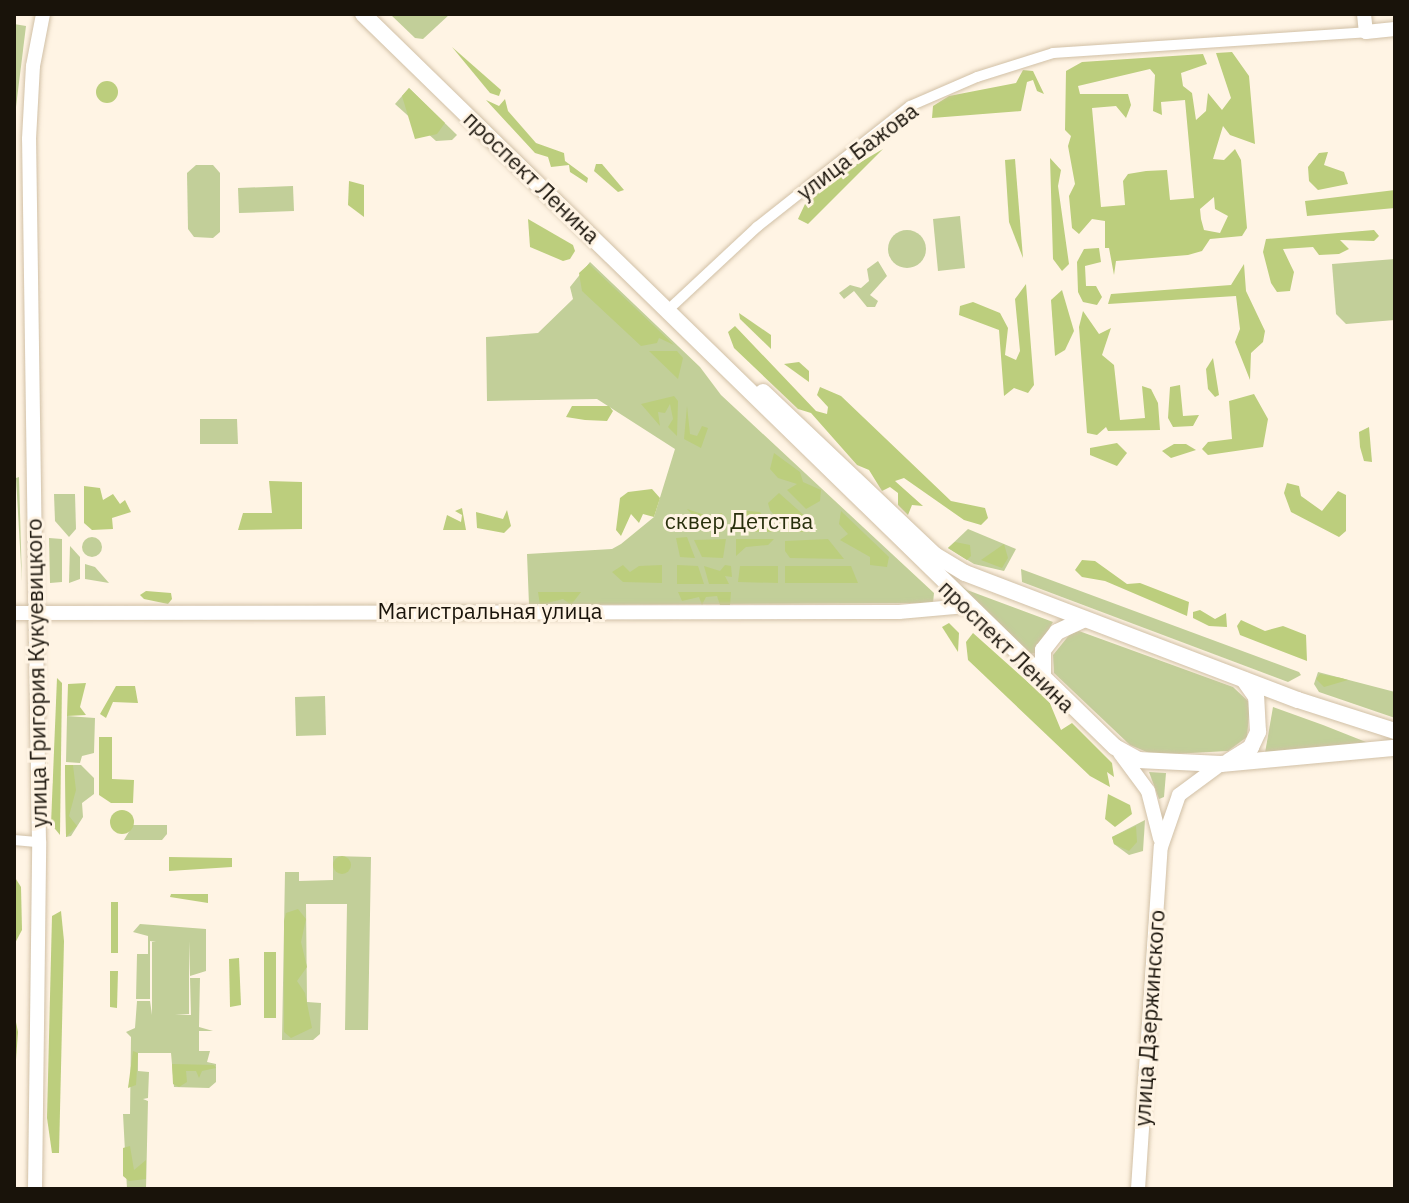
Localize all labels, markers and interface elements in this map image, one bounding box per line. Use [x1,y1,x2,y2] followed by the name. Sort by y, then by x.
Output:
[791,97,923,205] street label: улица Бажова
[459,105,605,249] street label: проспект Ленина
[665,508,813,534] park label: сквер Детства
[20,518,52,828] street label: улица Григория Кукуевицкого
[934,574,1080,718] street label: проспект Ленина
[378,598,602,624] street label: Магистральная улица
[1128,909,1170,1127] street label: улица Дзержинского

